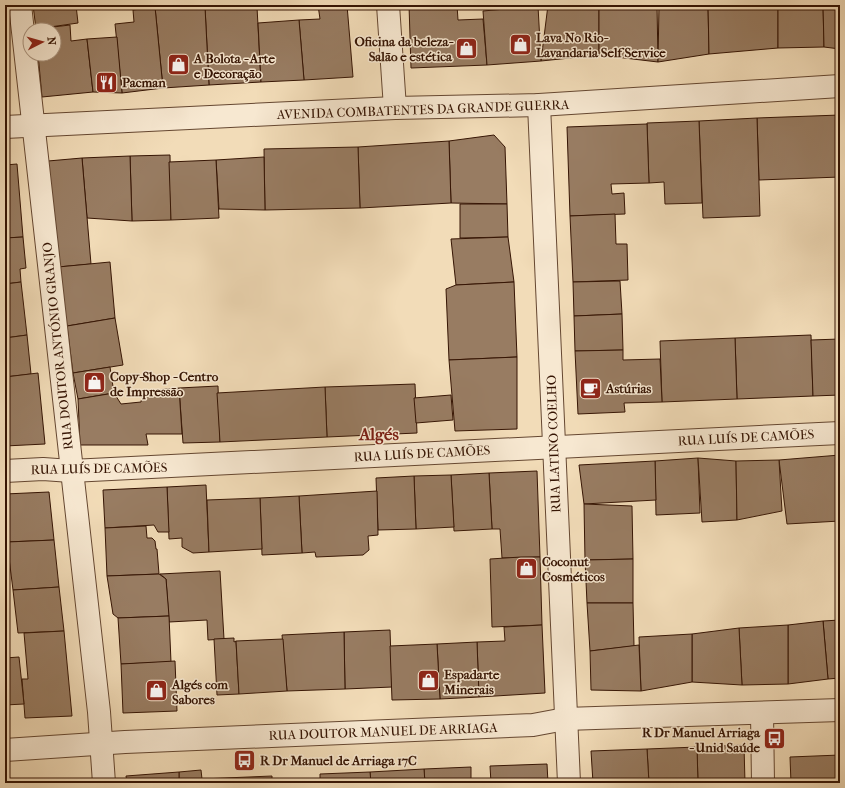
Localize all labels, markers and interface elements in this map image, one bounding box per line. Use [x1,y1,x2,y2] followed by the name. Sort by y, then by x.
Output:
[22,22,62,62] north arrow
[536,30,666,60] place label: Lava No Rio- Lavandaria Self Service
[508,31,534,57] shop icon: Lava No Rio- Lavandaria Self Service
[354,34,455,64] place label: Oficina da beleza- Salão e estética
[454,35,480,61] shop icon: Oficina da beleza- Salão e estética
[45,36,58,46] text: N
[193,51,275,82] place label: A Bolota - Arte e Decoração
[166,52,192,78] shop icon: A Bolota - Arte e Decoração
[93,69,119,95] restaurant icon: Pacman
[122,75,166,90] place label: Pacman
[276,97,570,122] street label: AVENIDA COMBATENTES DA GRANDE GUERRA
[39,241,76,450] street label: RUA DOUTOR ANTÓNIO GRANJO
[110,369,219,400] place label: Copy-Shop - Centro de Impressão
[81,370,107,396] shop icon: Copy-Shop - Centro de Impressão
[544,375,563,513] street label: RUA LATINO COELHO
[577,375,603,401] cafe icon: Astúrias
[605,381,652,396] place label: Astúrias
[358,424,399,445] district label: Algés
[677,426,815,449] street label: RUA LUÍS DE CAMÕES
[353,442,491,465] street label: RUA LUÍS DE CAMÕES
[30,460,168,477] street label: RUA LUÍS DE CAMÕES
[542,554,605,584] place label: Coconut Cosméticos
[513,555,539,581] shop icon: Coconut Cosméticos
[443,667,500,697] place label: Espadarte Minerais
[415,668,441,694] shop icon: Espadarte Minerais
[171,677,228,707] place label: Algés com Sabores
[143,678,169,704] shop icon: Algés com Sabores
[268,720,498,743] street label: RUA DOUTOR MANUEL DE ARRIAGA
[642,725,761,755] place label: R Dr Manuel Arriaga - Unid Saúde
[762,726,788,752] bus stop icon: R Dr Manuel Arriaga - Unid Saúde
[232,747,258,773] bus stop icon: R Dr Manuel de Arriaga 17C
[260,753,417,769] place label: R Dr Manuel de Arriaga 17C

